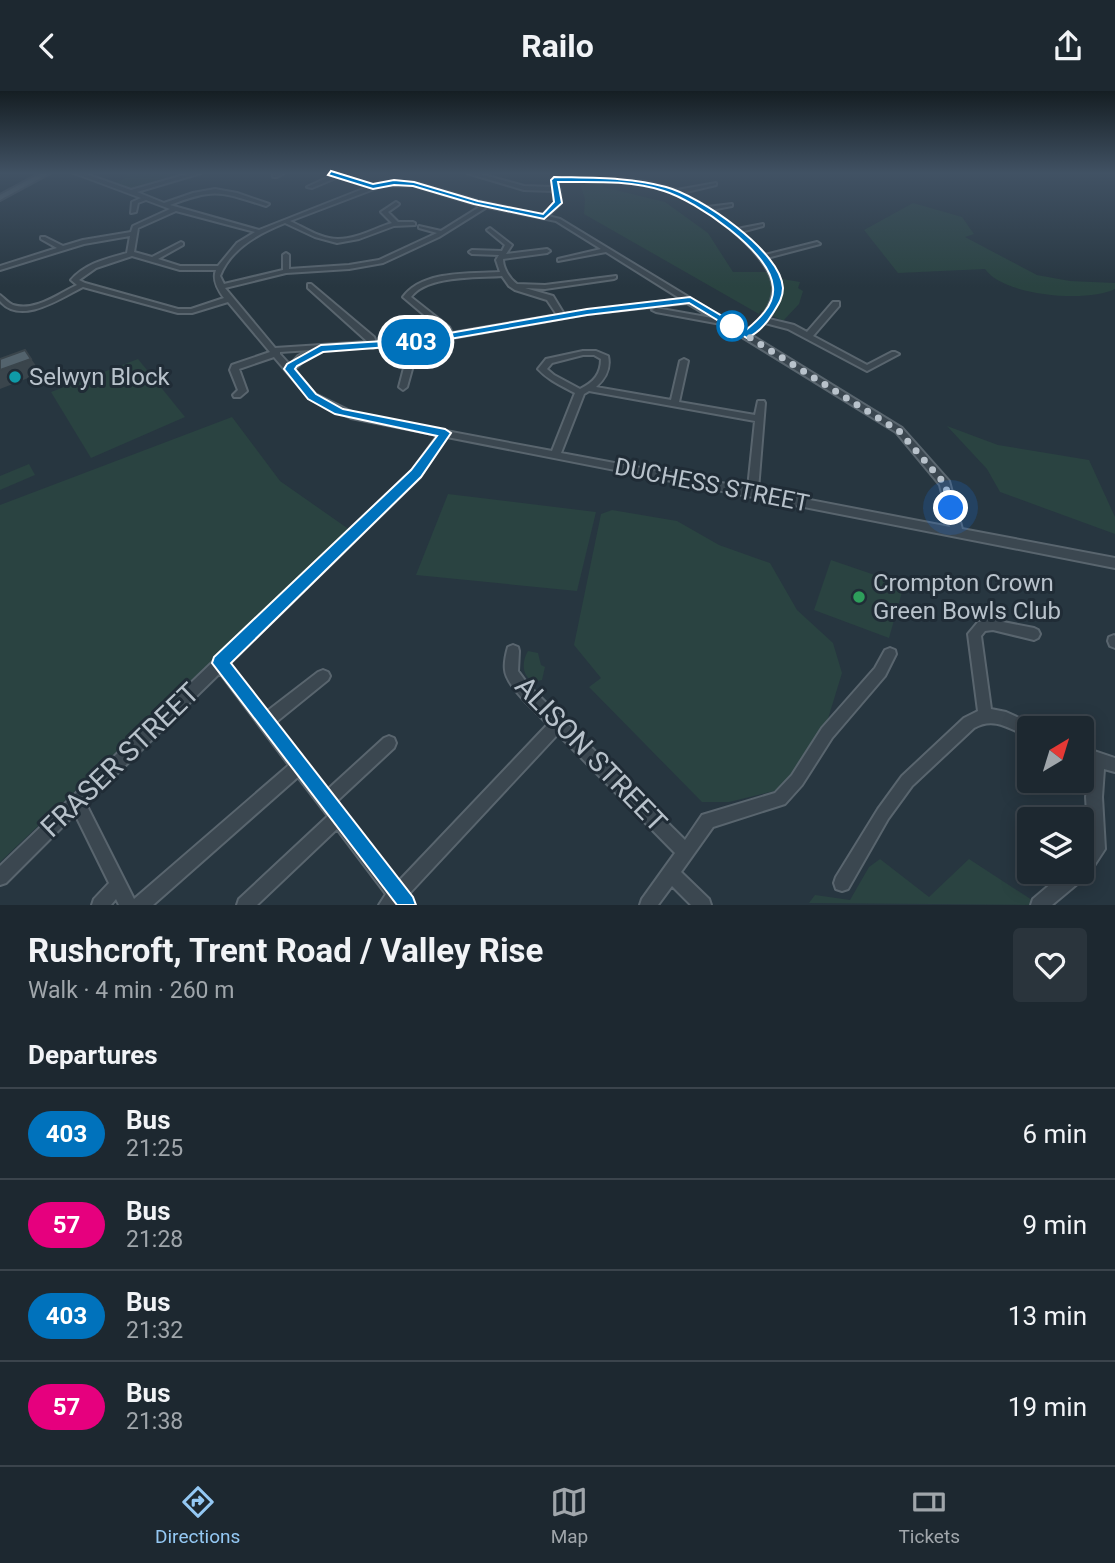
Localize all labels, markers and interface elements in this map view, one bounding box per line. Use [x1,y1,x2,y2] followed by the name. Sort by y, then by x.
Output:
[28,27,66,65] icon: back
[521,27,594,65] text: Railo
[1049,27,1087,65] icon: share
[717,311,747,341] unlabelled marker
[376,319,456,365] line badge: 403
[395,328,437,356] text: 403
[29,363,170,391] place label: Selwyn Block
[7,369,23,385] marker: Selwyn Block
[612,452,812,518] street label: DUCHESS STREET
[933,490,968,525] your location
[873,569,1061,625] place label: Crompton Crown Green Bowls Club
[851,589,867,605] marker: Crompton Crown Green Bowls Club
[509,669,674,839] street label: ALISON STREET
[34,676,206,844] street label: FRASER STREET
[1017,716,1094,793] north arrow
[1017,716,1094,884] map controls
[1017,807,1094,884] button: layers
[1013,928,1087,1002] button: heart
[28,931,543,970] text: Rushcroft, Trent Road / Valley Rise
[28,977,234,1004] text: Walk · 4 min · 260 m
[28,1040,158,1070] text: Departures
[126,1105,171,1135] text: Bus
[1022,1119,1087,1149] text: 6 min
[46,1120,87,1148] text: 403
[126,1135,183,1162] text: 21:25
[126,1196,171,1226] text: Bus
[1022,1210,1087,1240] text: 9 min
[53,1211,80,1239] text: 57
[126,1226,183,1253] text: 21:28
[126,1287,171,1317] text: Bus
[1008,1301,1087,1331] text: 13 min
[46,1302,87,1330] text: 403
[126,1317,183,1344] text: 21:32
[126,1378,171,1408] text: Bus
[1008,1392,1087,1422] text: 19 min
[53,1393,80,1421] text: 57
[126,1408,183,1435] text: 21:38
[155,1483,240,1548] tab: Directions
[550,1483,588,1548] tab: Map
[899,1483,960,1548] tab: Tickets

